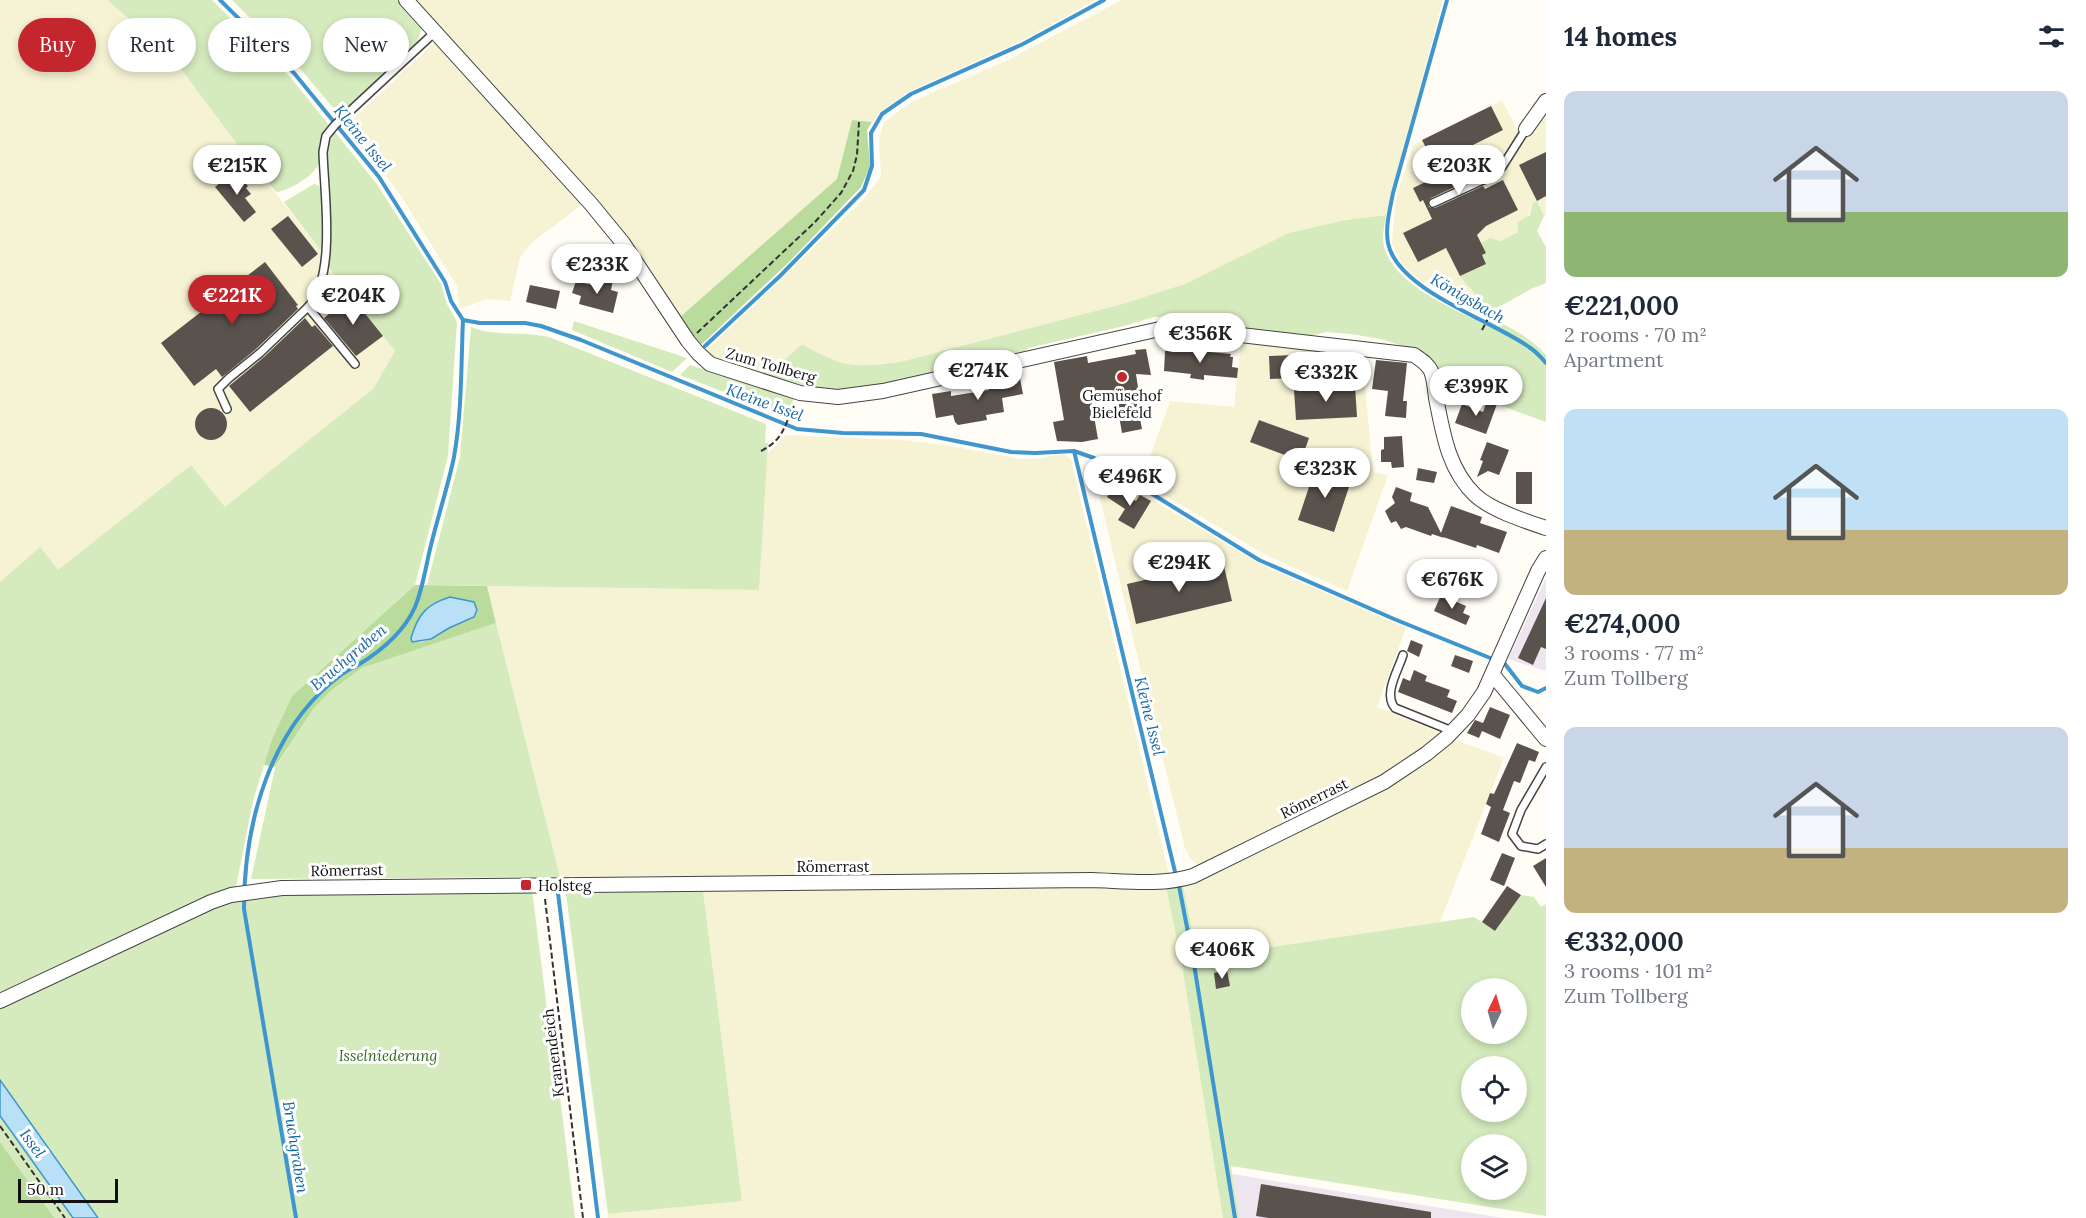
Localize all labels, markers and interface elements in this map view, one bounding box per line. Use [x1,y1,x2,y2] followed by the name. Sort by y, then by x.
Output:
[18,18,96,72] chip: Buy
[108,18,196,72] chip: Rent
[208,18,311,72] chip: Filters
[323,18,409,72] chip: New
[1564,20,1677,53] text: 14 homes
[2035,20,2068,53] icon: filters
[330,100,396,176] water label: Kleine Issel
[1762,130,1870,238] icon: home
[195,145,279,196] pin: €215K
[1417,145,1501,196] pin: €203K
[207,152,267,177] text: €215K
[1427,152,1492,177] text: €203K
[555,244,639,295] pin: €233K
[565,251,629,276] text: €233K
[1427,269,1509,327] water label: Königsbach
[190,275,274,326] pin: €221K
[311,275,395,326] pin: €204K
[202,282,262,307] text: €221K
[321,282,385,307] text: €204K
[1564,289,1679,322] text: €221,000
[1158,313,1242,364] pin: €356K
[1168,320,1232,345] text: €356K
[1564,322,1707,347] text: 2 rooms · 70 m²
[724,343,819,387] street label: Zum Tollberg
[1564,347,1664,372] text: Apartment
[936,350,1020,401] pin: €274K
[1284,352,1368,403] pin: €332K
[947,357,1009,382] text: €274K
[1294,359,1358,384] text: €332K
[1434,366,1518,417] pin: €399K
[1115,370,1129,384] marker: Gemüsehof Bielefeld
[1444,373,1508,398] text: €399K
[724,379,807,425] water label: Kleine Issel
[1082,386,1163,422] place label: Gemüsehof Bielefeld
[1283,448,1367,499] pin: €323K
[1762,448,1870,556] icon: home
[1293,455,1357,480] text: €323K
[1088,456,1172,507] pin: €496K
[1098,463,1162,488] text: €496K
[1137,542,1221,593] pin: €294K
[1147,549,1211,574] text: €294K
[1410,559,1494,610] pin: €676K
[1421,566,1483,591] text: €676K
[1564,607,1681,640] text: €274,000
[306,619,390,695] water label: Bruchgraben
[1564,640,1704,665] text: 3 rooms · 77 m²
[1564,665,1688,690] text: Zum Tollberg
[1131,674,1170,758] water label: Kleine Issel
[1762,766,1870,874] icon: home
[1277,773,1351,823] street label: Römerrast
[796,857,870,876] street label: Römerrast
[310,860,384,880] street label: Römerrast
[538,876,592,895] place label: Holsteg
[519,878,533,892] marker: Holsteg
[1564,925,1684,958] text: €332,000
[1180,929,1264,980] pin: €406K
[1189,936,1255,961] text: €406K
[1564,958,1713,983] text: 3 rooms · 101 m²
[1461,978,1527,1044] north arrow
[1461,978,1527,1200] map controls
[1564,983,1688,1008] text: Zum Tollberg
[538,1008,568,1098] street label: Kranendeich
[339,1046,437,1065] park label: Isselniederung
[1461,1056,1527,1122] button: locate
[279,1099,313,1195] water label: Bruchgraben
[16,1125,50,1162] water label: Issel
[1461,1134,1527,1200] button: layers
[18,1176,118,1204] scale bar
[27,1179,64,1199] text: 50 m

